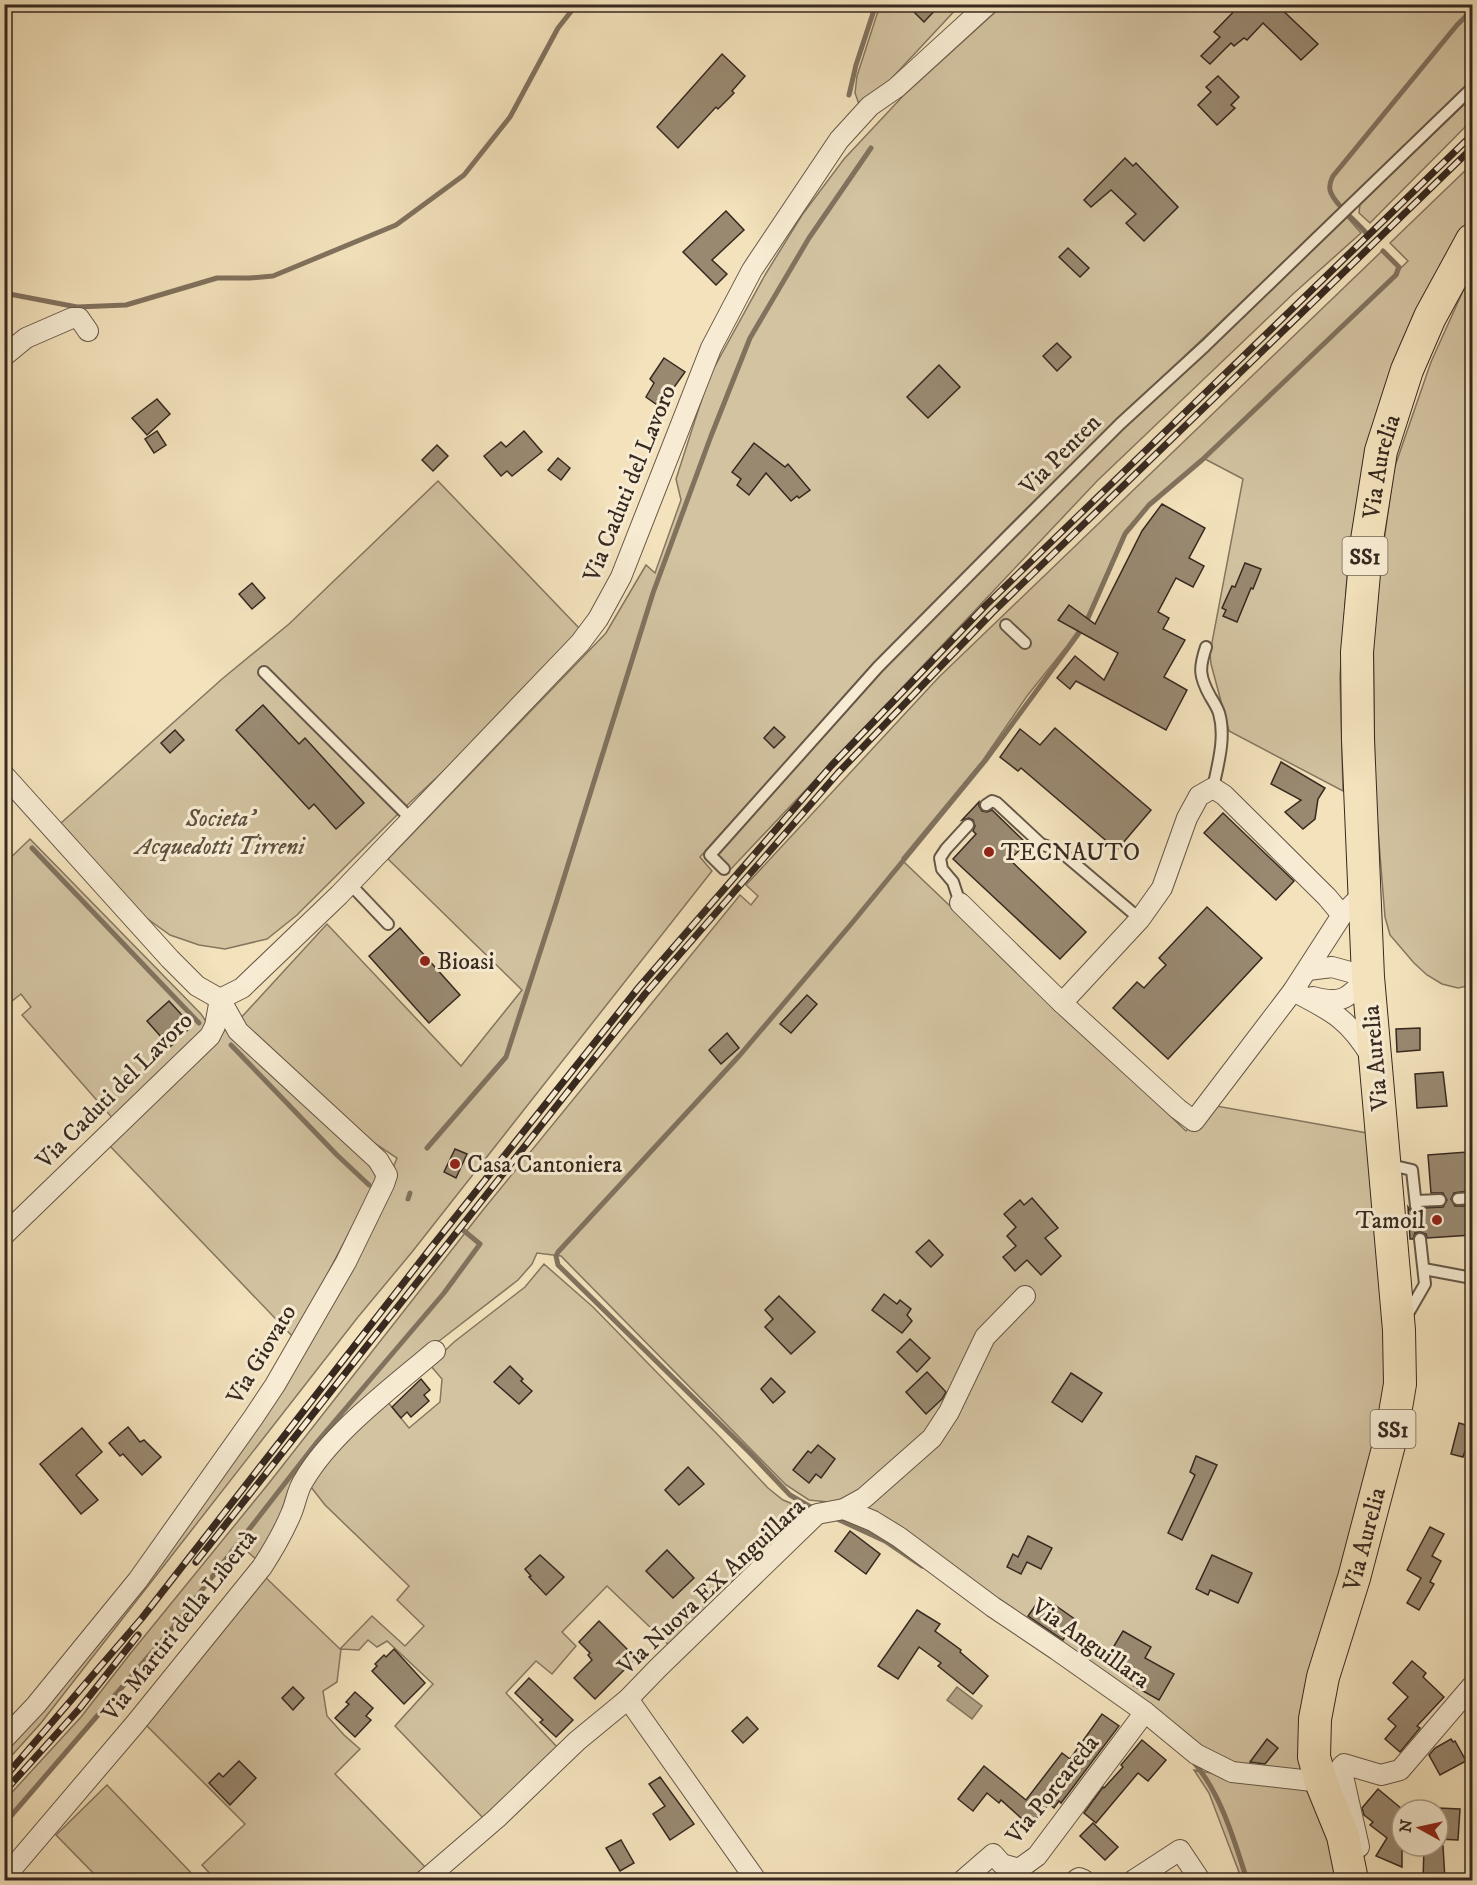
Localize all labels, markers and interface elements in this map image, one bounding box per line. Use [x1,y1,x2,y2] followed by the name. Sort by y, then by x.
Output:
[576,381,683,587] street label: Via Caduti del Lavoro
[1013,407,1108,502] street label: Via Penten
[1356,410,1408,522] street label: Via Aurelia
[1342,537,1388,575] road number: SS1
[132,804,306,862] park label: Societa' Acquedotti Tirreni
[1001,838,1140,868] place label: TECNAUTO
[982,845,996,859] marker: TECNAUTO
[437,947,494,977] place label: Bioasi
[418,954,432,968] marker: Bioasi
[1356,1003,1396,1113] street label: Via Aurelia
[29,1006,199,1176] street label: Via Caduti del Lavoro
[467,1150,623,1180] place label: Casa Cantoniera
[448,1157,462,1171] marker: Casa Cantoniera
[1356,1206,1426,1236] place label: Tamoil
[1430,1213,1444,1227] marker: Tamoil
[220,1299,303,1411] street label: Via Giovato
[1370,1410,1416,1448] road number: SS1
[1337,1483,1393,1596] street label: Via Aurelia
[611,1492,812,1682] street label: Via Nuova EX Anguillara
[95,1523,264,1728] street label: Via Martiri della Libertà
[1025,1592,1156,1696] street label: Via Anguillara
[999,1728,1106,1851] street label: Via Porcareda
[1390,1798,1450,1858] north arrow
[1395,1818,1417,1834] text: N

